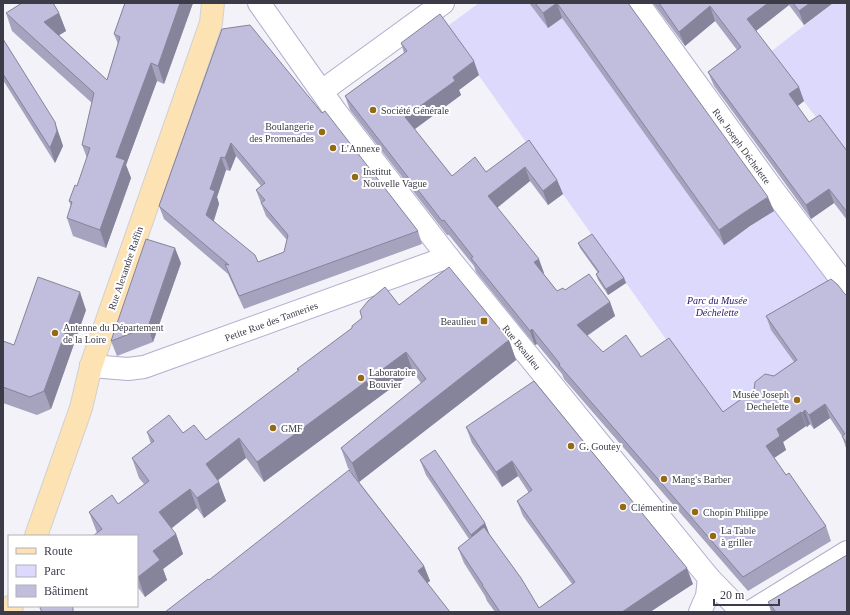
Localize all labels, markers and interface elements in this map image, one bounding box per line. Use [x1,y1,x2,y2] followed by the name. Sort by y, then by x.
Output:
[368,105,378,115] marker: Société Générale
[381,105,450,116] place label: Société Générale
[710,106,773,187] street label: Rue Joseph Déchelette
[249,121,315,144] place label: Boulangerie des Promenades
[317,127,327,137] marker: Boulangerie des Promenades
[328,143,338,153] marker: L'Annexe
[341,143,381,154] place label: L'Annexe
[363,166,428,189] place label: Institut Nouvelle Vague
[350,172,360,182] marker: Institut Nouvelle Vague
[106,225,145,311] street label: Rue Alexandre Raffin
[686,295,748,318] park label: Parc du Musée Déchelette
[223,299,319,343] street label: Petite Rue des Tanneries
[440,316,476,327] place label: Beaulieu
[479,316,489,326] marker: Beaulieu
[63,322,164,345] place label: Antenne du Département de la Loire
[500,323,543,372] street label: Rue Beaulieu
[50,328,60,338] marker: Antenne du Département de la Loire
[369,367,416,390] place label: Laboratoire Bouvier
[356,373,366,383] marker: Laboratoire Bouvier
[733,389,790,412] place label: Musée Joseph Dechelette
[792,395,802,405] marker: Musée Joseph Dechelette
[268,423,278,433] marker: GMF
[281,423,303,434] place label: GMF
[566,441,576,451] marker: G. Goutey
[579,441,621,452] place label: G. Goutey
[659,474,669,484] marker: Mang's Barber
[672,474,731,485] place label: Mang's Barber
[618,502,628,512] marker: Clémentine
[631,502,678,513] place label: Clémentine
[690,507,700,517] marker: Chopin Philippe
[703,507,769,518] place label: Chopin Philippe
[721,525,756,548] place label: La Table à griller
[708,531,718,541] marker: La Table à griller
[8,535,138,607] legend
[44,544,73,558] text: Route
[44,564,65,578] text: Parc
[714,581,779,607] scale bar
[44,584,89,598] text: Bâtiment
[720,588,745,602] text: 20 m

